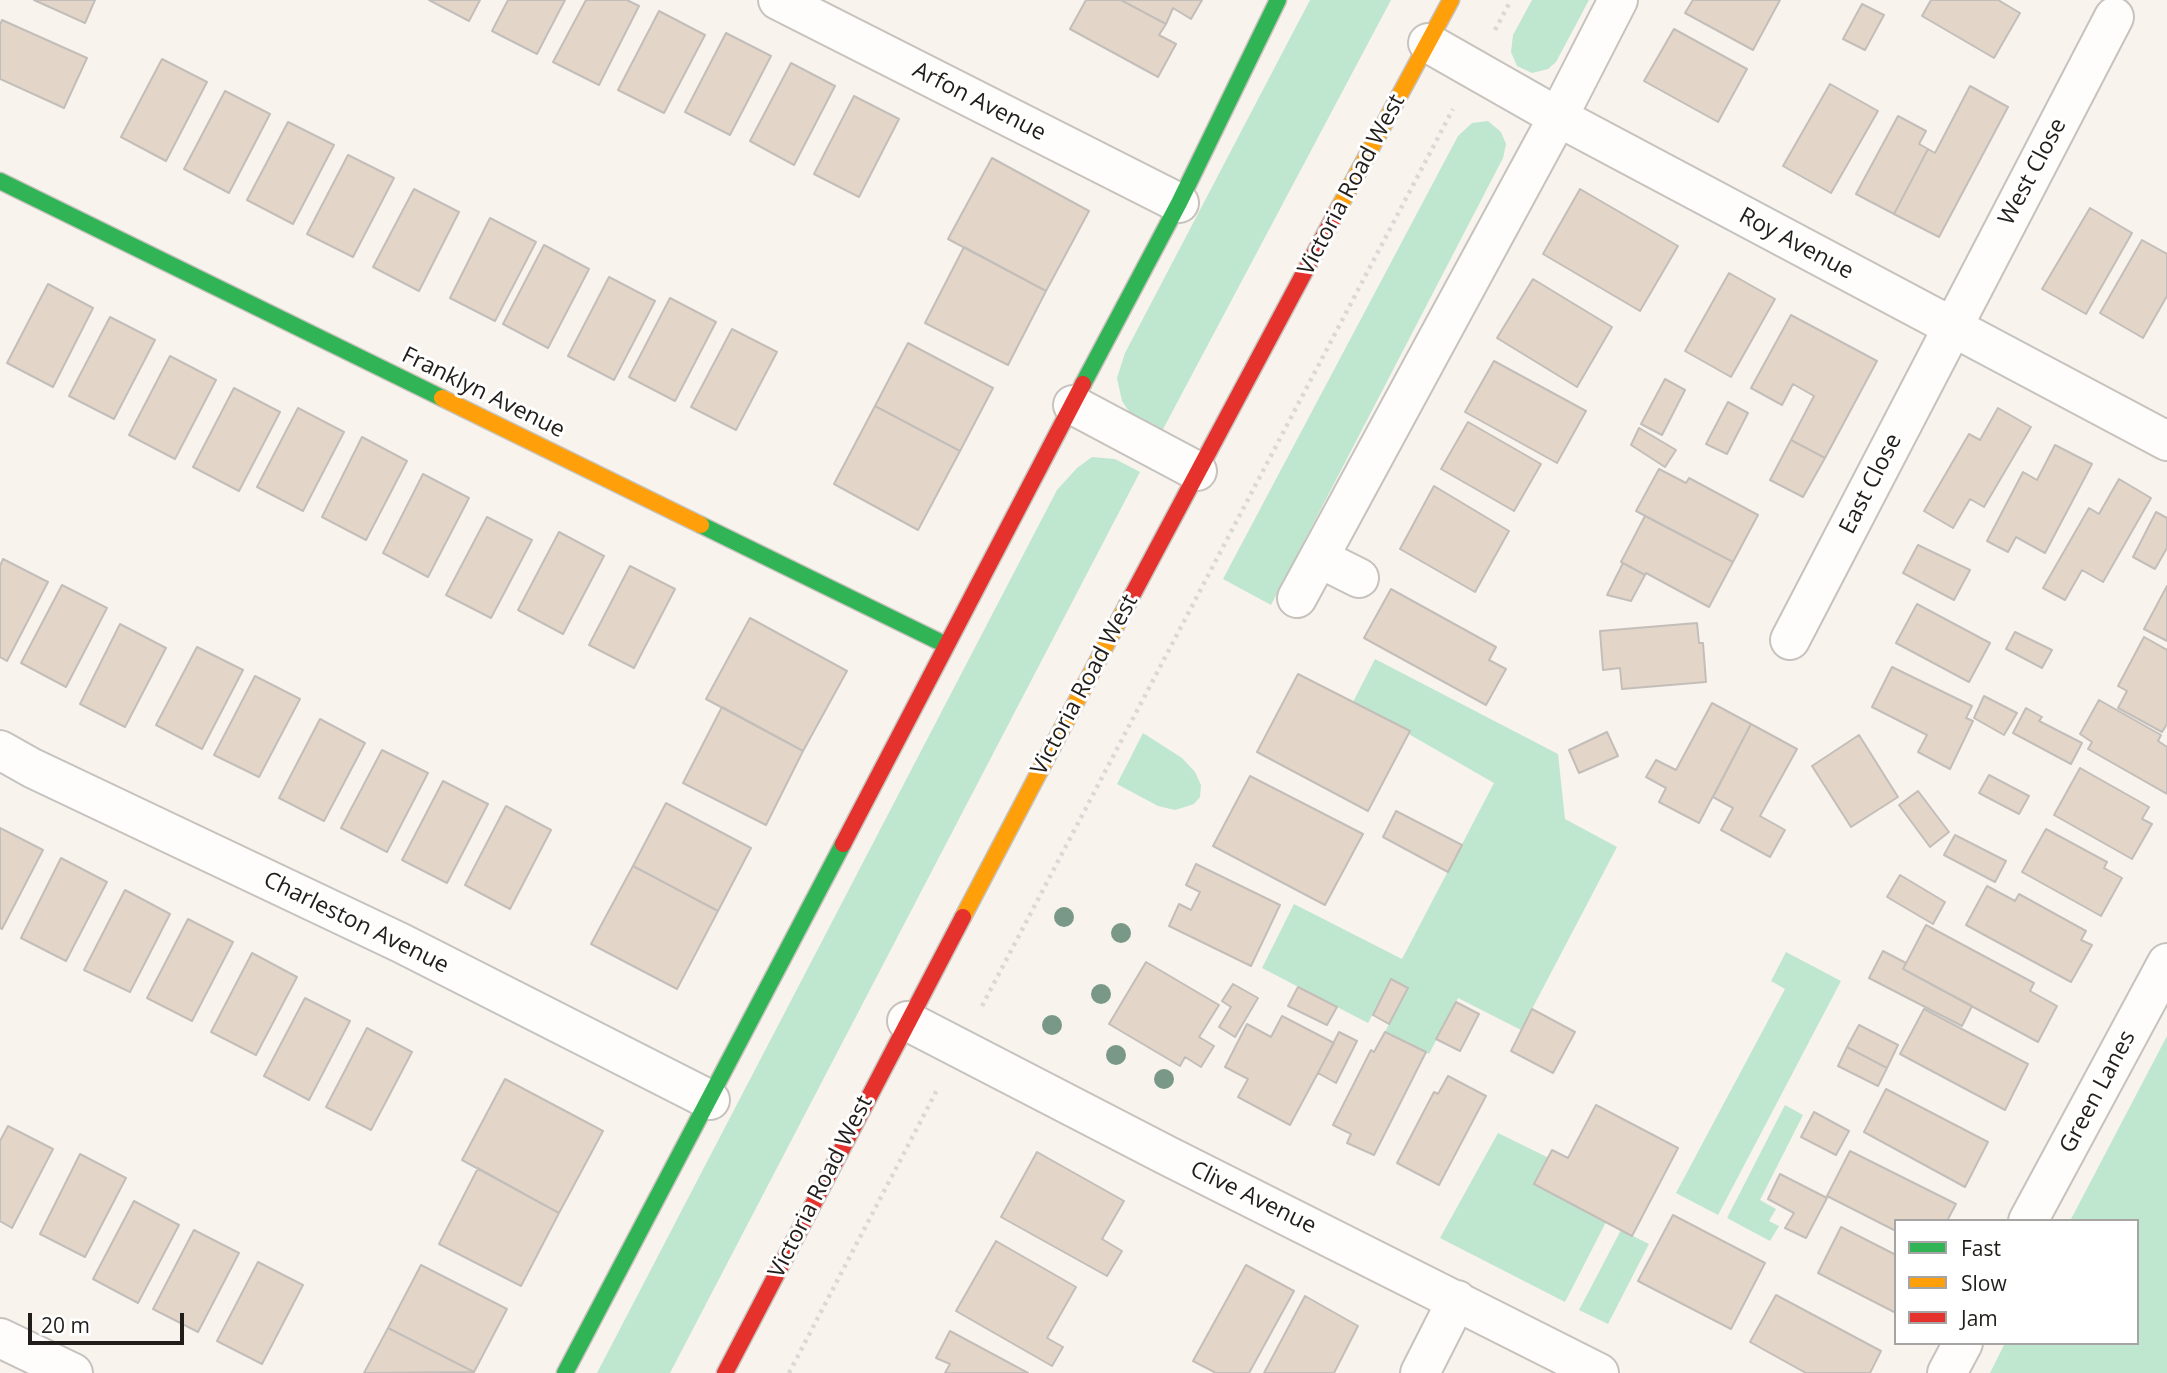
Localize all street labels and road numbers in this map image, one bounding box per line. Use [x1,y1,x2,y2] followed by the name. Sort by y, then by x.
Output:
[908,57,1050,147] street label: Arfon Avenue
[1293,90,1411,280] street label: Victoria Road West
[1993,114,2073,230] street label: West Close
[1734,202,1858,286] street label: Roy Avenue
[397,342,569,444] street label: Franklyn Avenue
[1834,429,1908,539] street label: East Close
[1026,590,1144,780] street label: Victoria Road West
[259,866,453,980] street label: Charleston Avenue
[2054,1026,2142,1158] street label: Green Lanes
[763,1091,879,1283] street label: Victoria Road West
[1186,1156,1320,1240] street label: Clive Avenue

